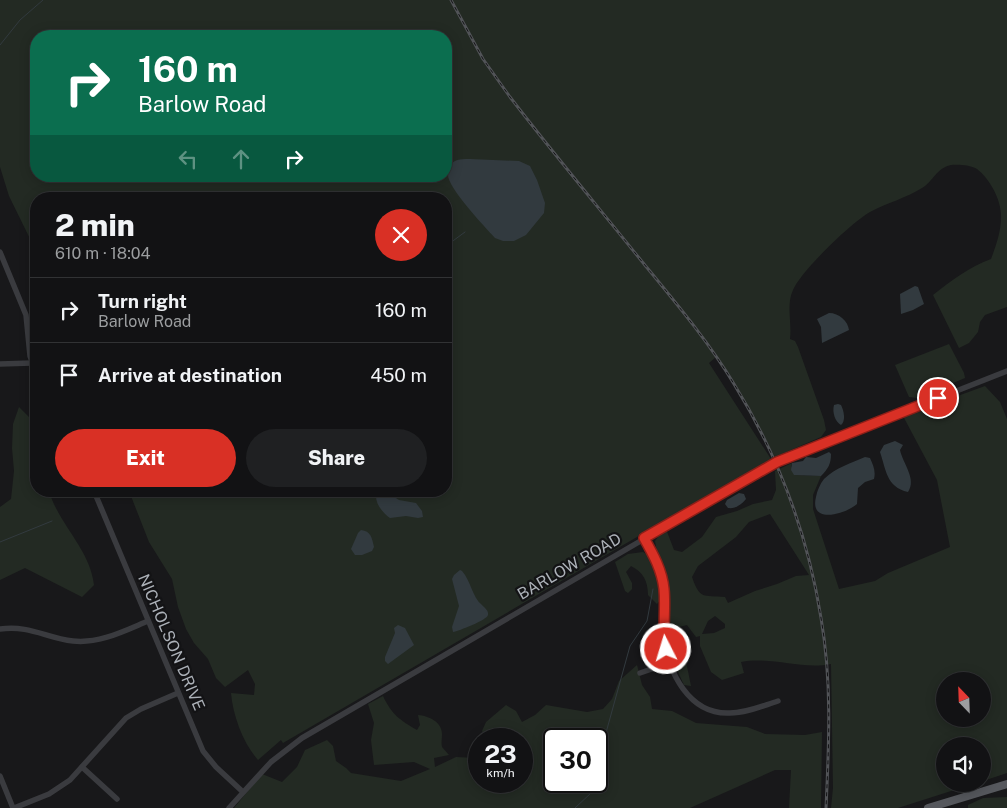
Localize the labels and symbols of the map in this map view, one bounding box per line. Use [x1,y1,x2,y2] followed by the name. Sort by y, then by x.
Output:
[917,377,959,419] pin
[514,529,625,604] street label: BARLOW ROAD
[134,571,209,713] street label: NICHOLSON DRIVE
[639,622,691,674] position arrow
[936,672,991,728] north arrow
[543,728,608,793] speed limit sign: 30

